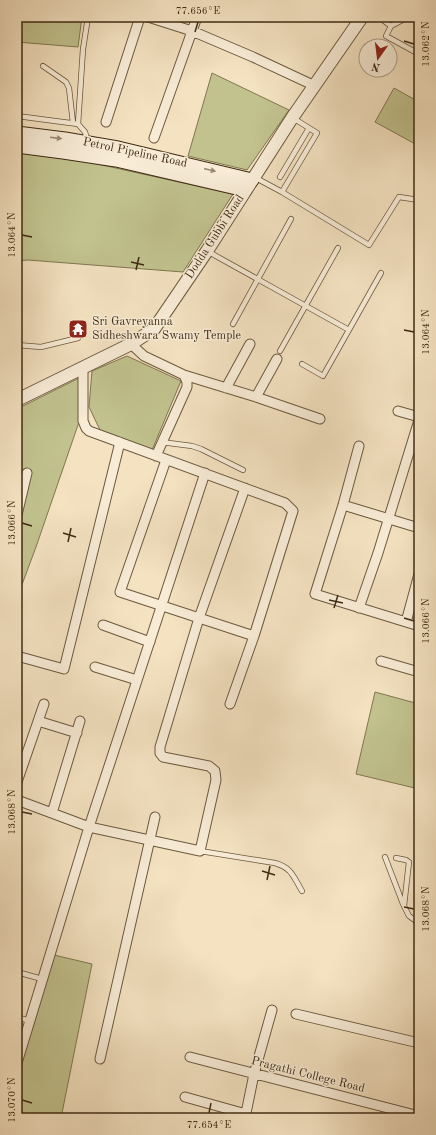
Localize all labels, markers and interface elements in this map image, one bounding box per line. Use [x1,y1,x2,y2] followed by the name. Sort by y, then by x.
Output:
[176,6,220,16] text: 77.656°E
[421,21,431,67] text: 13.062°N
[358,38,398,78] north arrow
[370,60,381,73] text: N
[50,135,62,141] one-way arrow
[82,136,188,170] street label: Petrol Pipeline Road
[204,167,217,173] one-way arrow
[183,193,247,281] street label: Dodda Gubbi Road
[7,212,17,258] text: 13.064°N
[421,309,431,355] text: 13.064°N
[92,316,242,342] place label: Sri Gavreyanna Sidheshwara Swamy Temple
[67,318,89,340] temple icon: Sri Gavreyanna Sidheshwara Swamy Temple
[7,500,17,546] text: 13.066°N
[421,598,431,644] text: 13.066°N
[7,789,17,835] text: 13.068°N
[421,886,431,932] text: 13.068°N
[250,1055,366,1095] street label: Pragathi College Road
[7,1077,17,1123] text: 13.070°N
[187,1120,231,1130] text: 77.654°E

